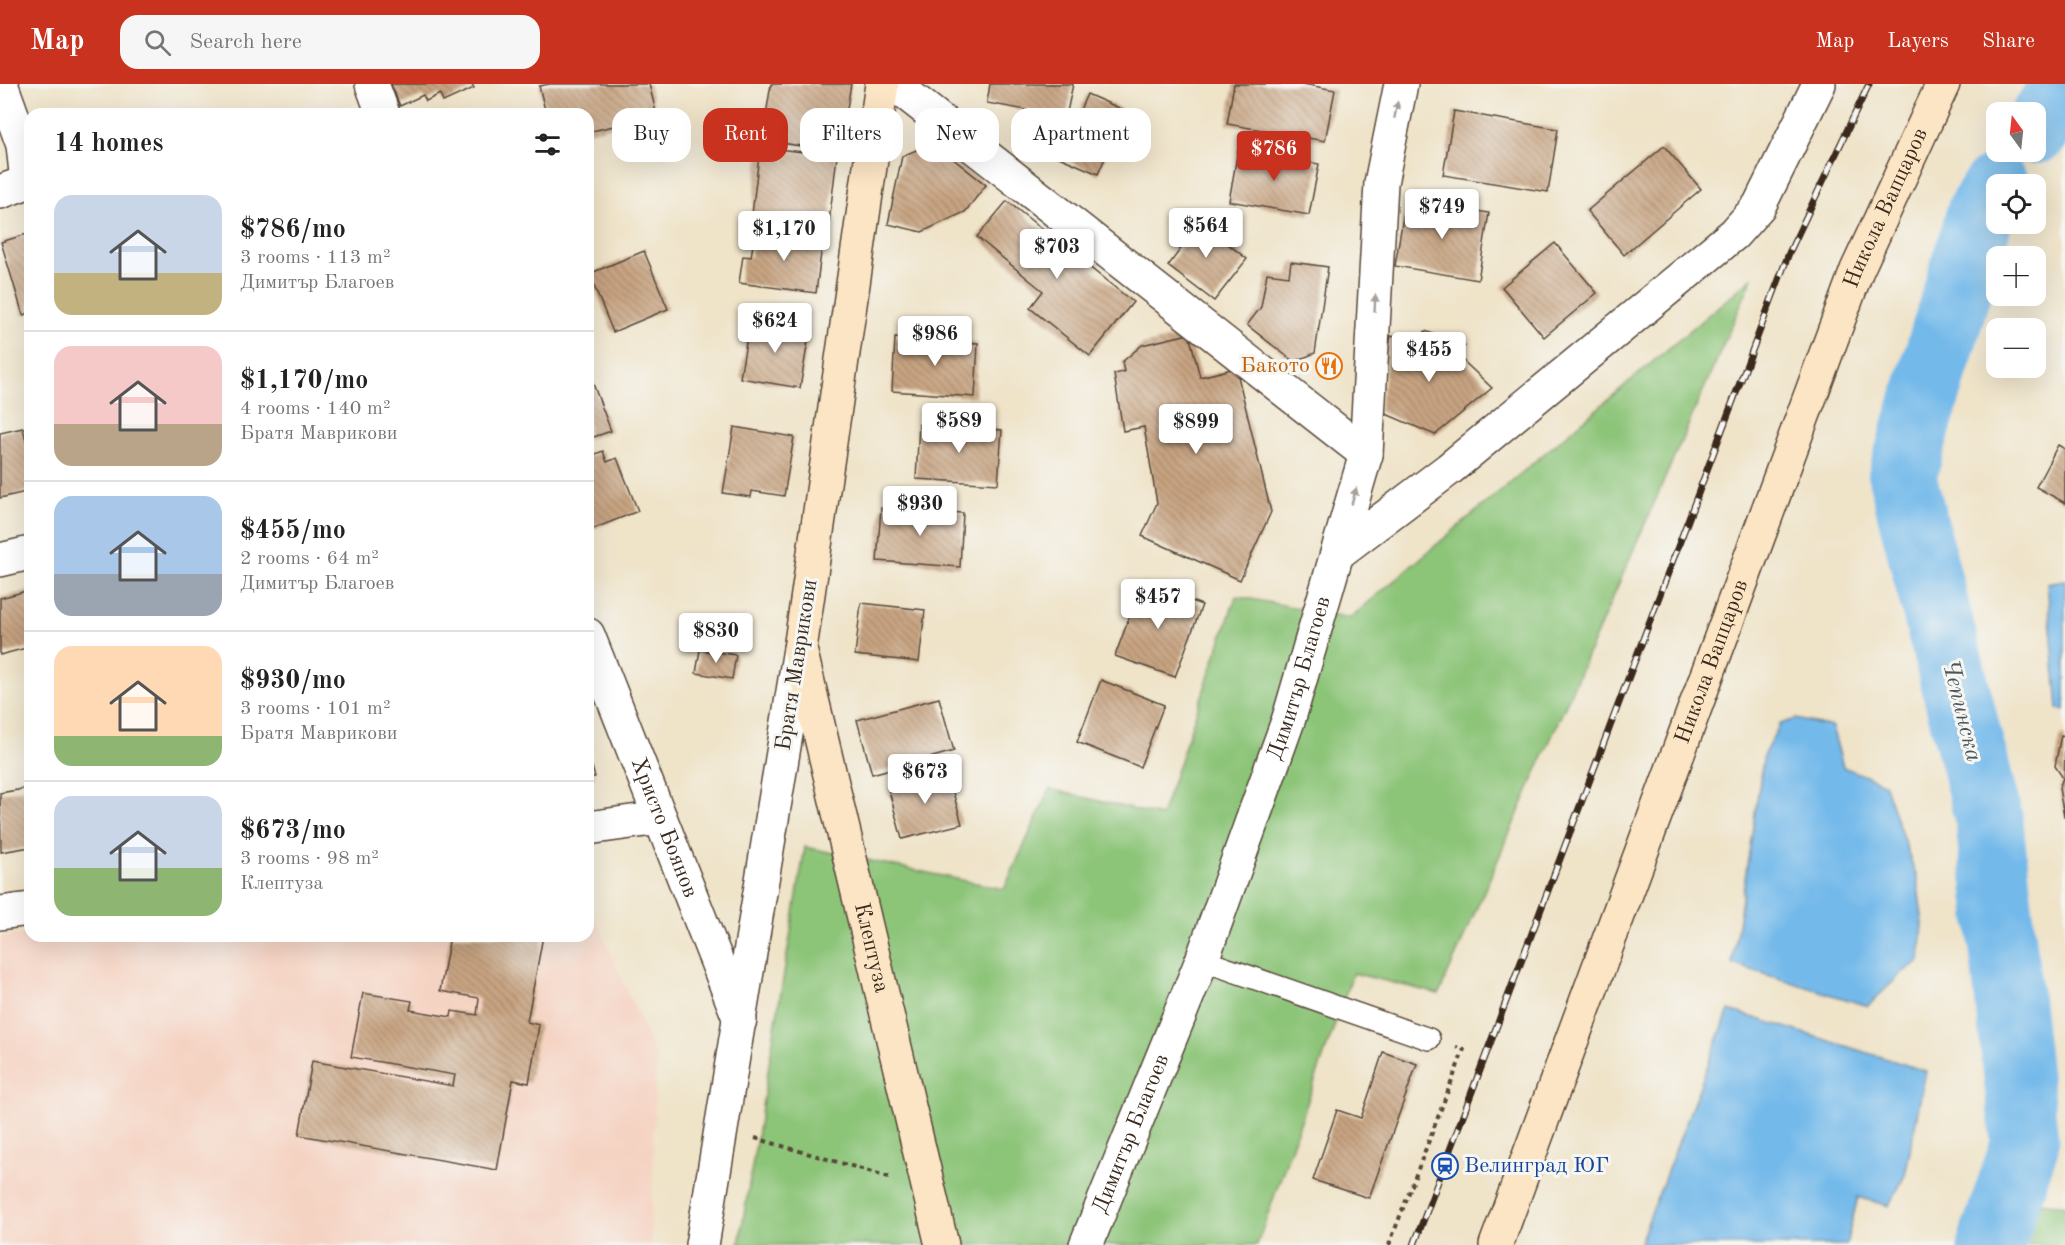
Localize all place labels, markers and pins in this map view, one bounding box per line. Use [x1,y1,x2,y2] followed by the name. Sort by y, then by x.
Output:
[1238,131,1310,182] pin: $786
[1406,189,1478,240] pin: $749
[1170,208,1242,259] pin: $564
[735,211,833,262] pin: $1,170
[1021,229,1093,280] pin: $703
[739,303,811,354] pin: $624
[899,316,971,367] pin: $986
[1393,332,1465,383] pin: $455
[1314,351,1344,381] restaurant icon: Бакото
[1240,355,1310,377] place label: Бакото
[923,403,995,454] pin: $589
[1160,404,1232,455] pin: $899
[884,486,956,537] pin: $930
[1122,579,1194,630] pin: $457
[680,613,752,664] pin: $830
[889,754,961,805] pin: $673
[1430,1151,1460,1181] station icon: Велинград ЮГ
[1464,1155,1609,1177] place label: Велинград ЮГ

